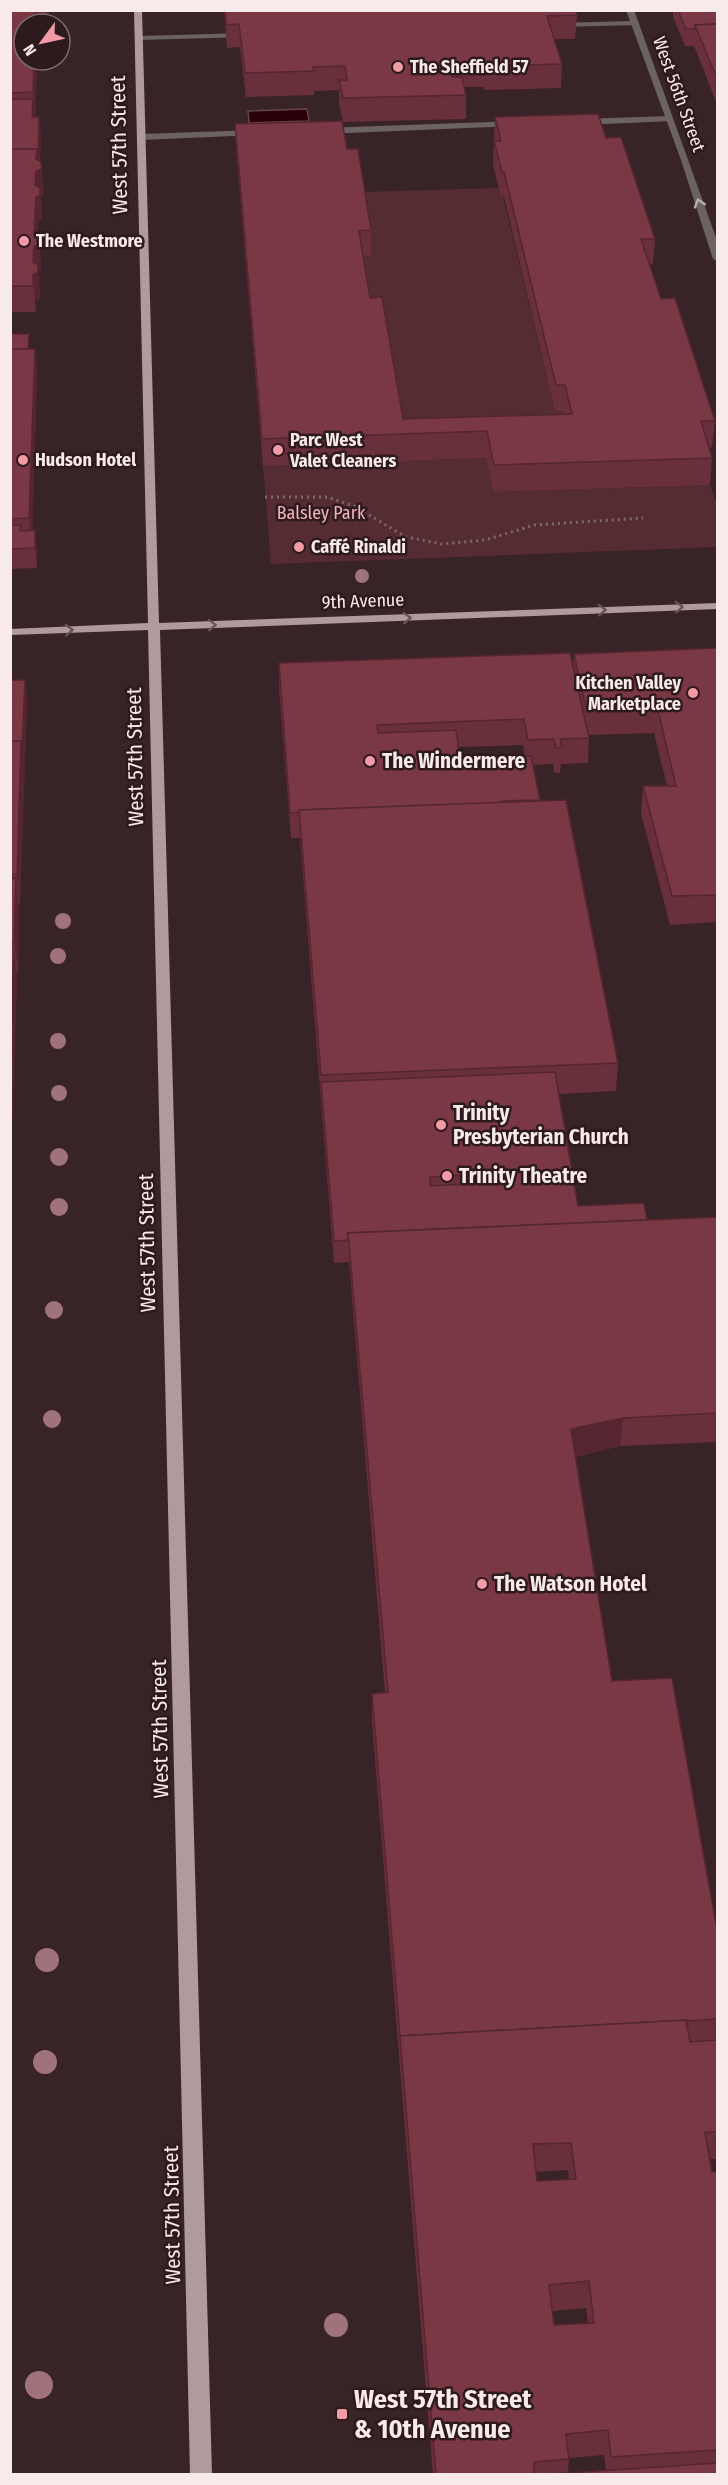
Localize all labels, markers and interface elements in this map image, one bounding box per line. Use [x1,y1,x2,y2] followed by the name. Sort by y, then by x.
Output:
[12,12,72,72] north arrow
[648,33,710,155] street label: West 56th Street
[19,41,40,59] text: N
[410,56,529,78] place label: The Sheffield 57
[391,60,405,74] marker: The Sheffield 57
[105,75,133,215] street label: West 57th Street
[694,198,707,209] one-way arrow
[36,230,143,252] place label: The Westmore
[17,234,31,248] marker: The Westmore
[289,429,396,472] place label: Parc West Valet Cleaners
[271,443,285,457] marker: Parc West Valet Cleaners
[35,449,136,471] place label: Hudson Hotel
[16,453,30,467] marker: Hudson Hotel
[277,502,366,524] park label: Balsley Park
[311,536,406,558] place label: Caffé Rinaldi
[292,540,306,554] marker: Caffé Rinaldi
[321,589,405,613] street label: 9th Avenue
[675,601,684,613] one-way arrow
[597,603,606,616] one-way arrow
[403,611,412,624] one-way arrow
[208,619,217,632] one-way arrow
[64,624,73,637] one-way arrow
[576,672,681,715] place label: Kitchen Valley Marketplace
[686,686,700,700] marker: Kitchen Valley Marketplace
[121,687,149,827] street label: West 57th Street
[382,748,526,774] place label: The Windermere
[363,754,377,768] marker: The Windermere
[453,1100,629,1150] place label: Trinity Presbyterian Church
[434,1118,448,1132] marker: Trinity Presbyterian Church
[459,1163,588,1189] place label: Trinity Theatre
[440,1169,454,1183] marker: Trinity Theatre
[133,1173,161,1313] street label: West 57th Street
[494,1571,647,1597] place label: The Watson Hotel
[475,1577,489,1591] marker: The Watson Hotel
[146,1659,174,1799] street label: West 57th Street
[158,2145,186,2285] street label: West 57th Street
[354,2384,532,2445] place label: West 57th Street & 10th Avenue
[335,2407,349,2421] marker: West 57th Street & 10th Avenue

